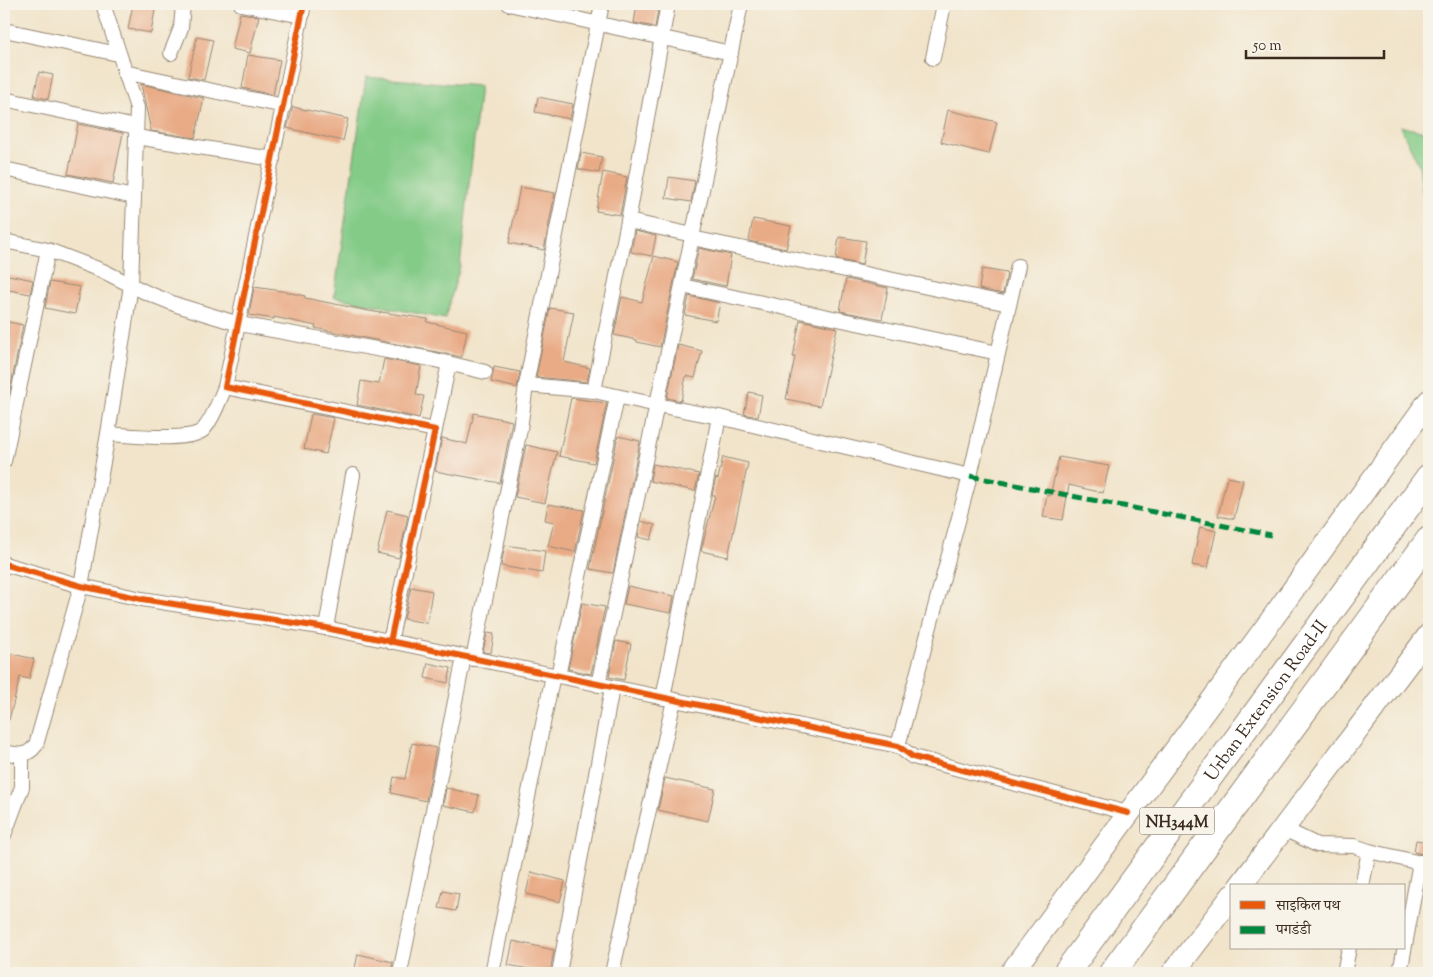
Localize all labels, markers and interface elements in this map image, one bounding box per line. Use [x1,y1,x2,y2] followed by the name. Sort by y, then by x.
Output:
[1246,28,1383,60] scale bar
[1252,36,1282,57] text: 50 m
[1199,615,1335,788] street label: Urban Extension Road-II
[1140,808,1214,834] road number: NH344M
[1230,884,1406,950] legend
[1275,896,1341,917] text: साइकिल पथ
[1275,920,1312,941] text: पगडंडी

